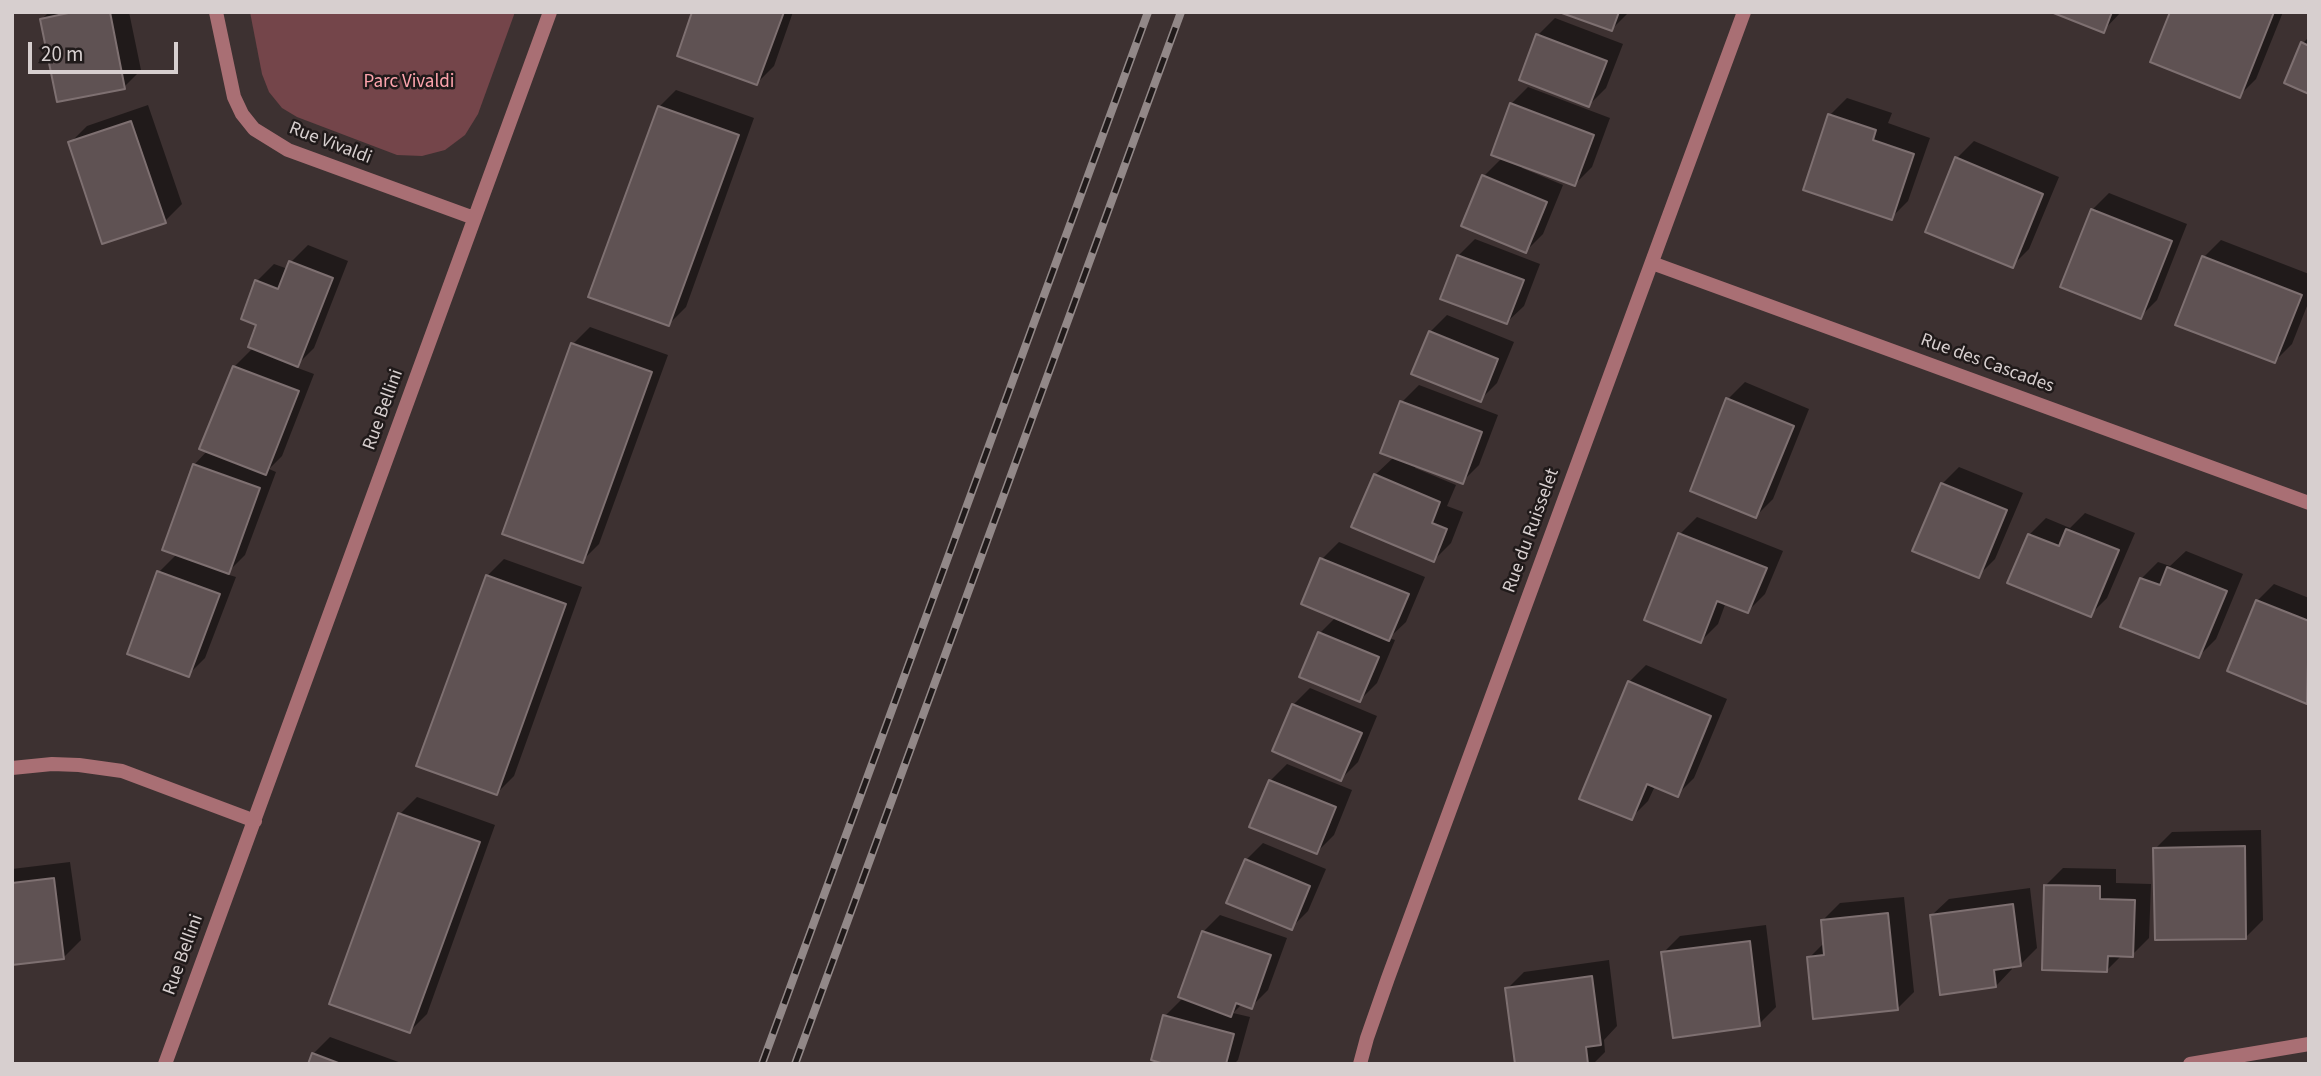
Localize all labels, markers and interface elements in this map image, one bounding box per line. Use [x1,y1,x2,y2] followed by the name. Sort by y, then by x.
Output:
[32,28,182,72] scale bar
[41,39,83,69] text: 20 m
[364,72,454,94] park label: Parc Vivaldi
[285,118,375,170] street label: Rue Vivaldi
[1917,329,2057,399] street label: Rue des Cascades
[359,366,409,454] street label: Rue Bellini
[1499,466,1565,596] street label: Rue du Ruisselet
[159,911,209,999] street label: Rue Bellini

